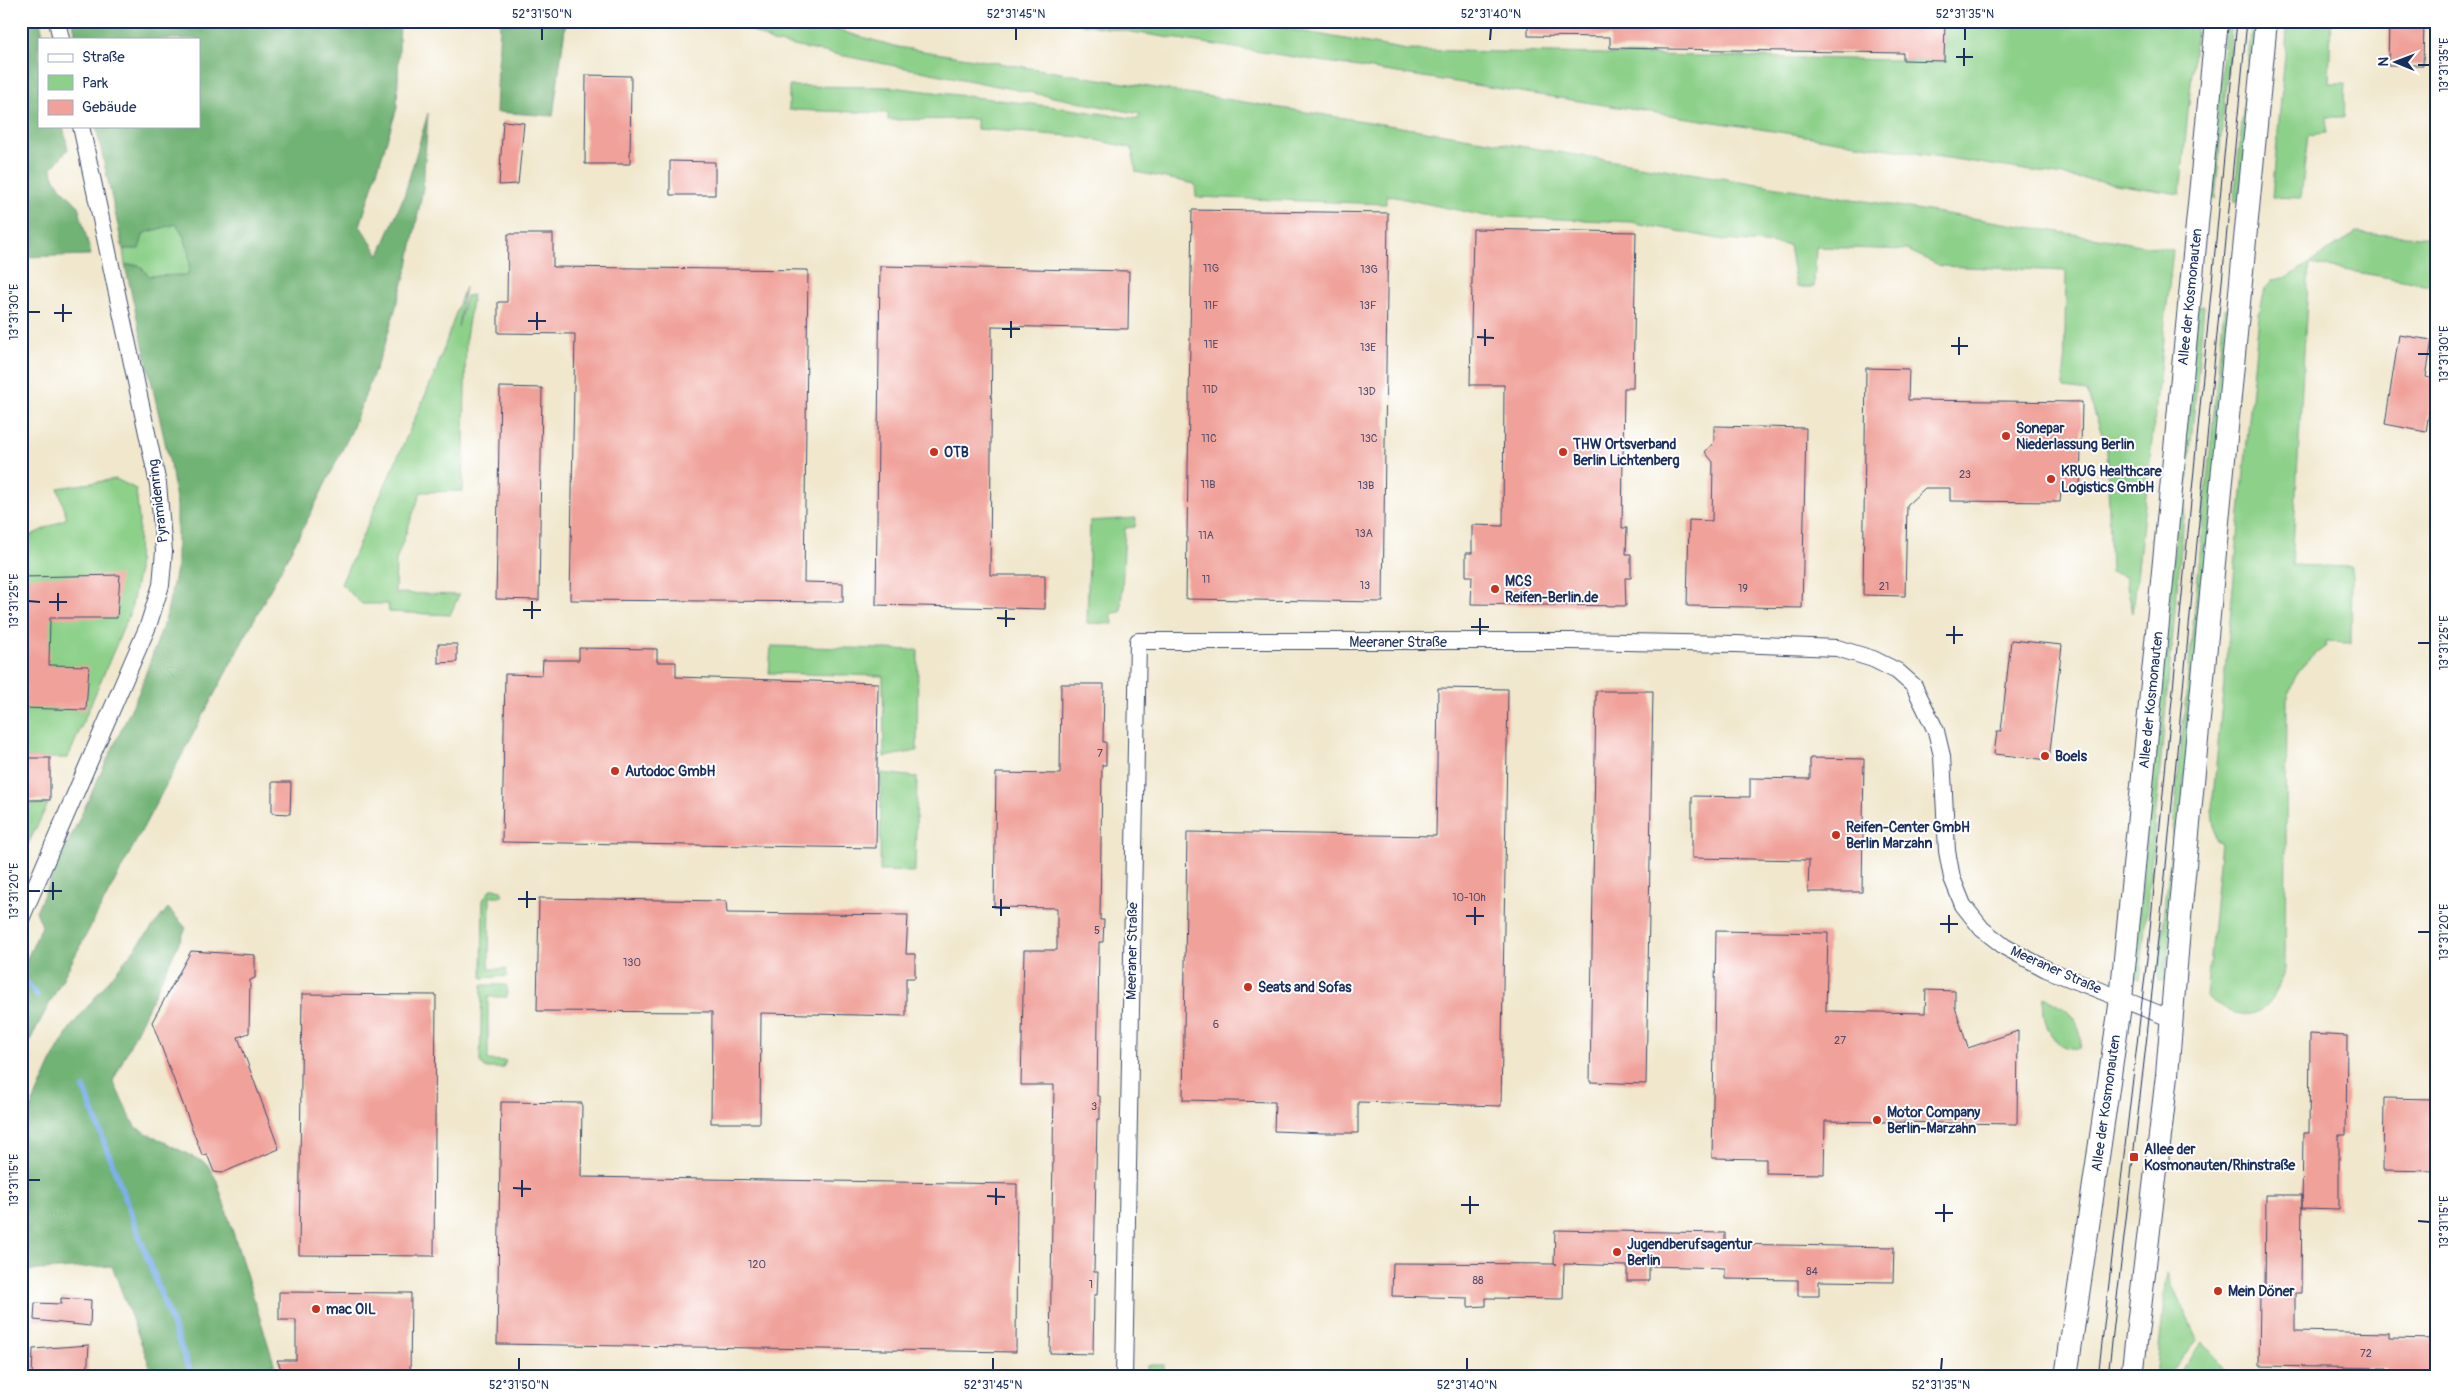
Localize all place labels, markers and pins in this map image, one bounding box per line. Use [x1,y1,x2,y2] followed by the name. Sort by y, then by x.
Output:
[2016,420,2134,453] place label: Sonepar Niederlassung Berlin
[2000,430,2012,442] marker: Sonepar Niederlassung Berlin
[1572,436,1680,469] place label: THW Ortsverband Berlin Lichtenberg
[944,444,969,461] place label: OTB
[928,446,940,458] marker: OTB
[1557,446,1569,458] marker: THW Ortsverband Berlin Lichtenberg
[2061,463,2163,496] place label: KRUG Healthcare Logistics GmbH
[2045,473,2057,485] marker: KRUG Healthcare Logistics GmbH
[1505,573,1599,606] place label: MCS Reifen-Berlin.de
[1489,583,1501,595] marker: MCS Reifen-Berlin.de
[2055,748,2088,765] place label: Boels
[2039,750,2051,762] marker: Boels
[625,763,716,780] place label: Autodoc GmbH
[609,765,621,777] marker: Autodoc GmbH
[1846,819,1970,852] place label: Reifen-Center GmbH Berlin Marzahn
[1830,829,1842,841] marker: Reifen-Center GmbH Berlin Marzahn
[1258,979,1352,996] place label: Seats and Sofas
[1242,981,1254,993] marker: Seats and Sofas
[1887,1104,1980,1137] place label: Motor Company Berlin-Marzahn
[1871,1114,1883,1126] marker: Motor Company Berlin-Marzahn
[2144,1141,2296,1174] place label: Allee der Kosmonauten/Rhinstraße
[2128,1151,2140,1163] marker: Allee der Kosmonauten/Rhinstraße
[1627,1236,1754,1269] place label: Jugendberufsagentur Berlin
[1611,1246,1623,1258] marker: Jugendberufsagentur Berlin
[2228,1283,2296,1300] place label: Mein Döner
[2212,1285,2224,1297] marker: Mein Döner
[326,1301,376,1318] place label: mac OIL
[310,1303,322,1315] marker: mac OIL

